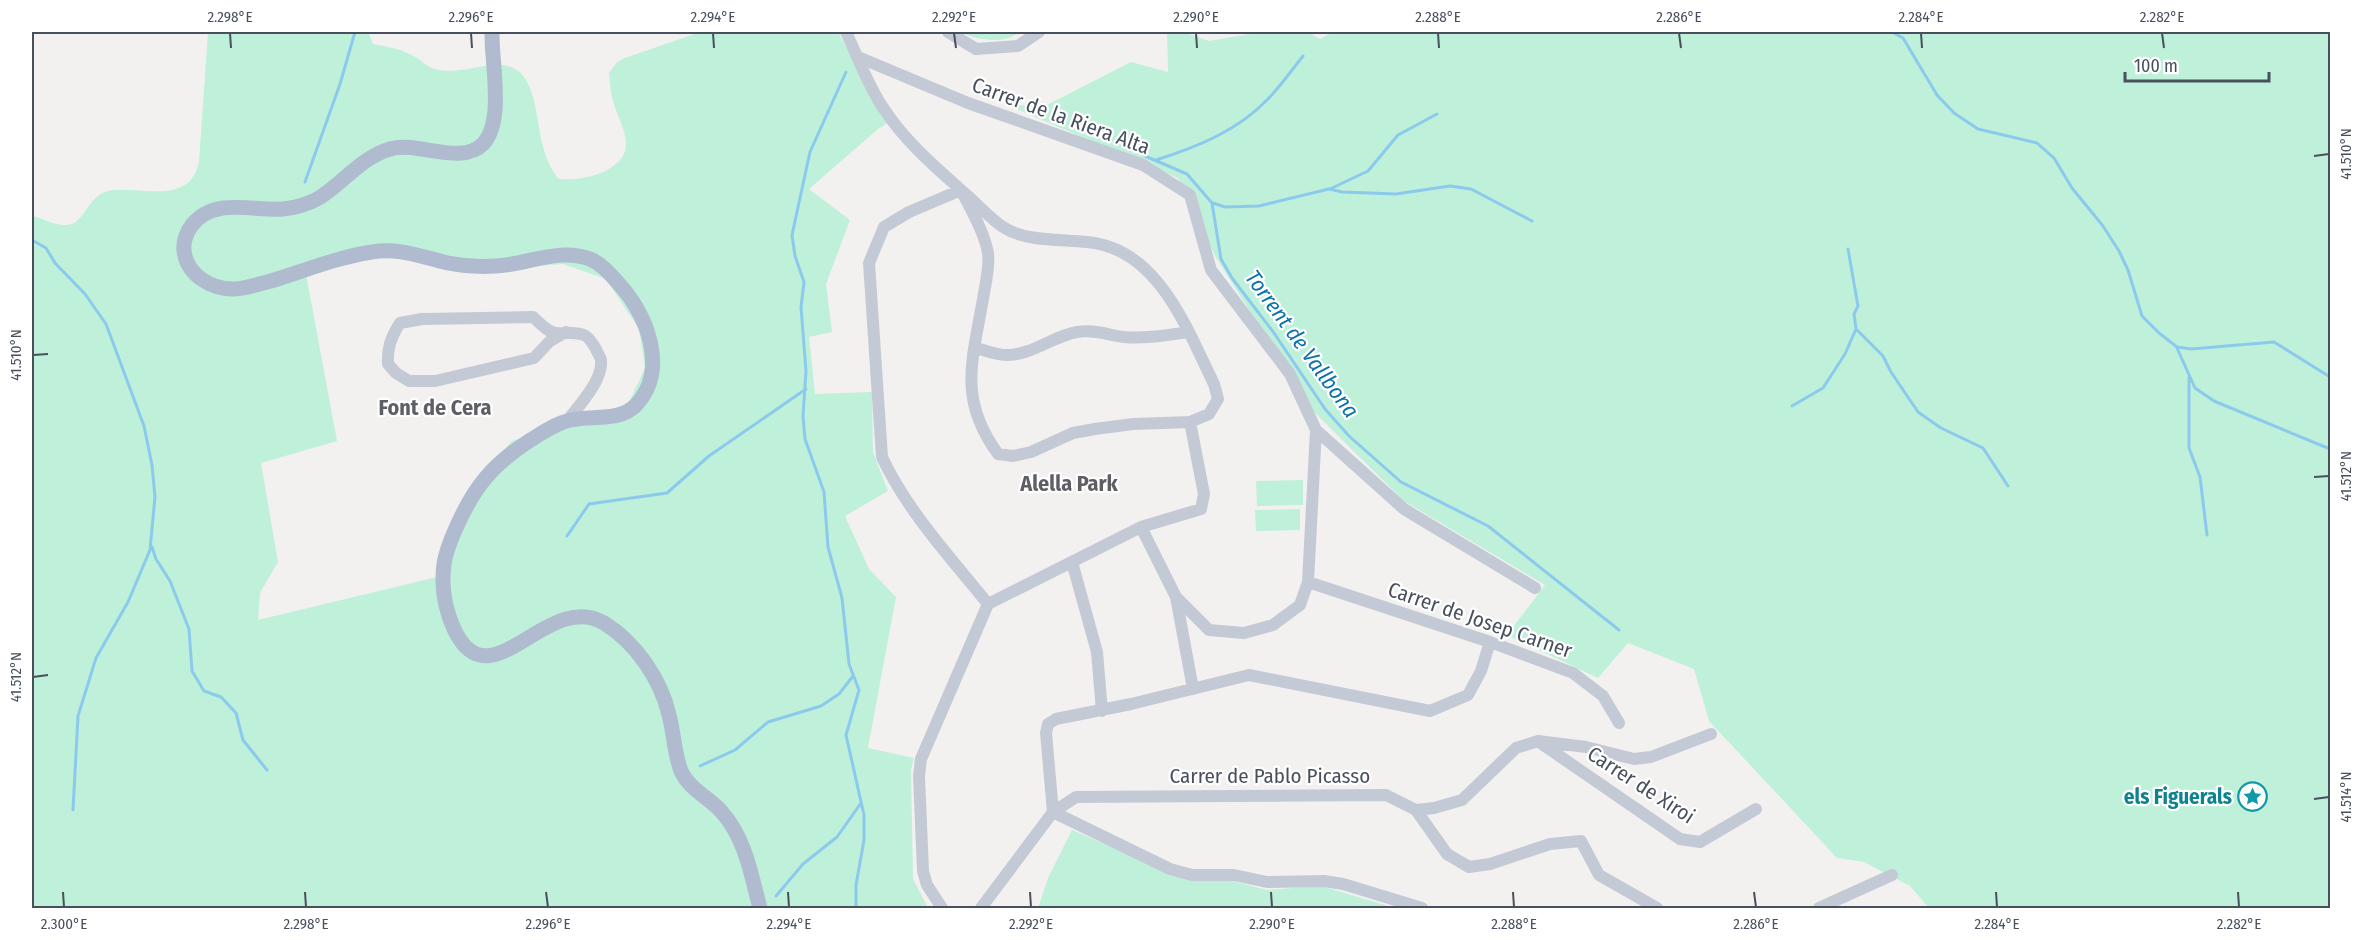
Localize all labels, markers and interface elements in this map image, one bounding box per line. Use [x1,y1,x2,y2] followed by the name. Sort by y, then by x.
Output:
[207,8,253,26] text: 2.298°E
[449,8,493,26] text: 2.296°E
[691,8,735,26] text: 2.294°E
[932,8,976,26] text: 2.292°E
[1173,8,1219,26] text: 2.290°E
[1415,8,1461,26] text: 2.288°E
[1656,8,1702,26] text: 2.286°E
[1898,8,1944,26] text: 2.284°E
[2140,8,2184,26] text: 2.282°E
[2125,45,2269,83] scale bar
[2134,55,2178,77] text: 100 m
[969,72,1153,160] street label: Carrer de la Riera Alta
[2337,128,2355,180] text: 41.510°N
[1239,265,1365,423] water label: Torrent de Vallbona
[7,329,25,381] text: 41.510°N
[379,394,491,421] district label: Font de Cera
[2337,451,2355,501] text: 41.512°N
[1019,470,1119,497] district label: Alella Park
[1384,576,1576,664] street label: Carrer de Josep Carner
[7,652,25,702] text: 41.512°N
[1582,741,1700,829] street label: Carrer de Xiroi
[1170,763,1370,789] street label: Carrer de Pablo Picasso
[2337,771,2355,823] text: 41.514°N
[2237,781,2269,813] place icon: els Figuerals
[2124,784,2232,810] place label: els Figuerals
[41,915,87,933] text: 2.300°E
[283,915,329,933] text: 2.298°E
[526,915,570,933] text: 2.296°E
[767,915,811,933] text: 2.294°E
[1009,915,1053,933] text: 2.292°E
[1249,915,1295,933] text: 2.290°E
[1491,915,1537,933] text: 2.288°E
[1733,915,1779,933] text: 2.286°E
[1974,915,2020,933] text: 2.284°E
[2217,915,2261,933] text: 2.282°E

